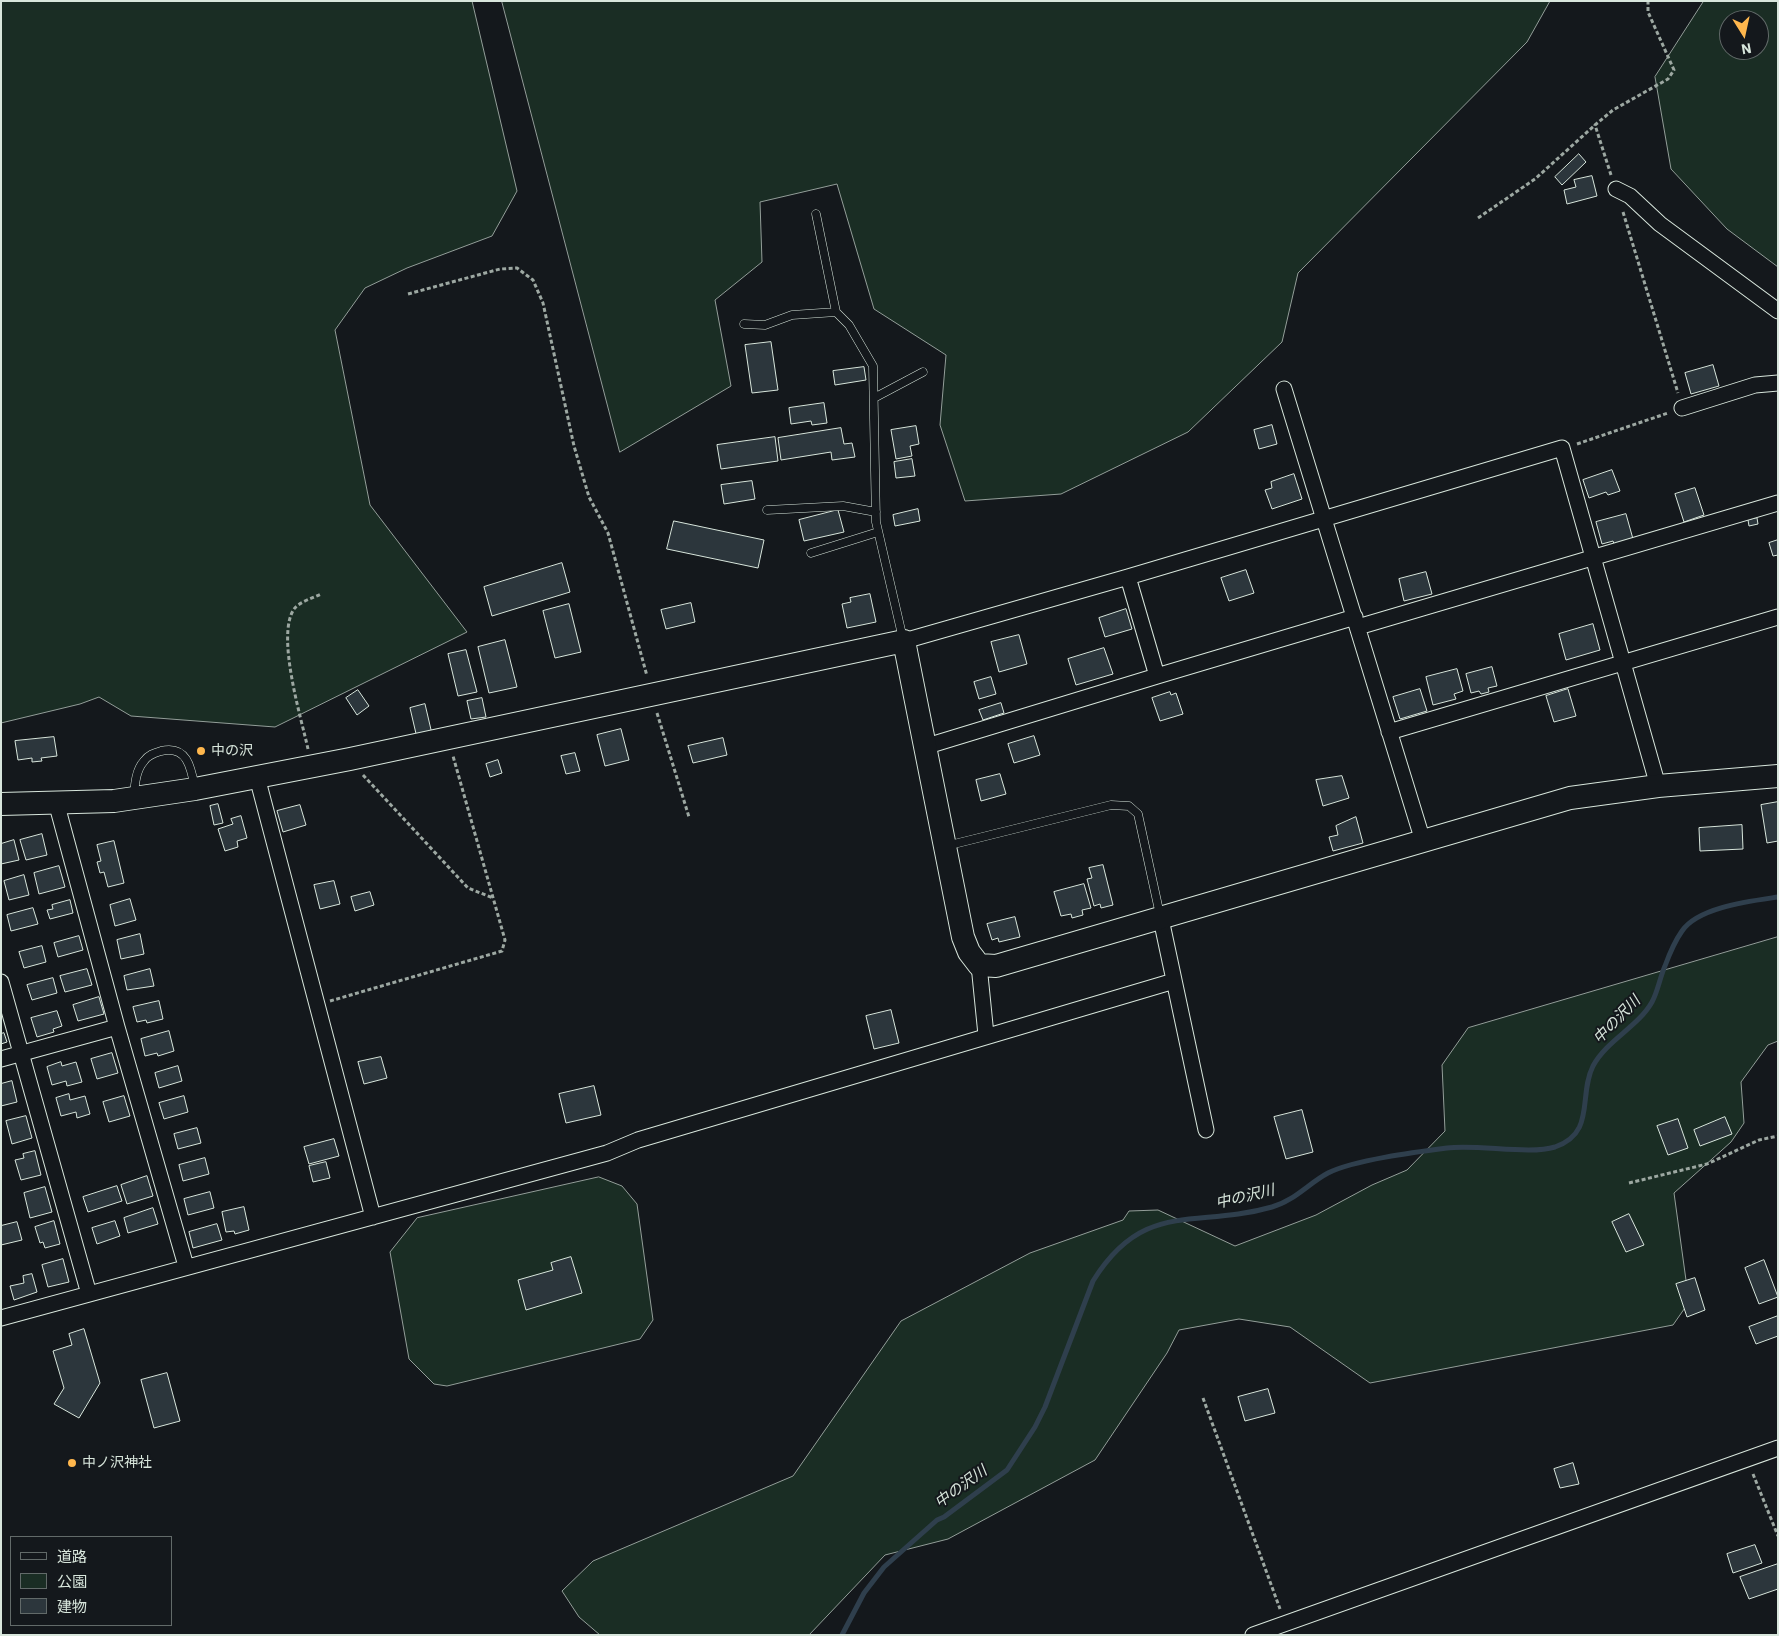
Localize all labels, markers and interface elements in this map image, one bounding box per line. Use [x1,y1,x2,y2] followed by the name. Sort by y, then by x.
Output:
[1719,10,1769,60] north arrow
[1740,39,1753,59] text: N
[211,743,253,759] place label: 中の沢
[195,745,207,757] marker: 中の沢
[1590,992,1644,1048] water label: 中の沢川
[1214,1181,1276,1213] water label: 中の沢川
[82,1455,152,1471] place label: 中ノ沢神社
[66,1457,78,1469] marker: 中ノ沢神社
[931,1462,991,1512] water label: 中の沢川
[10,1536,172,1626] legend
[57,1547,87,1566] text: 道路
[57,1572,87,1591] text: 公園
[57,1597,87,1616] text: 建物

